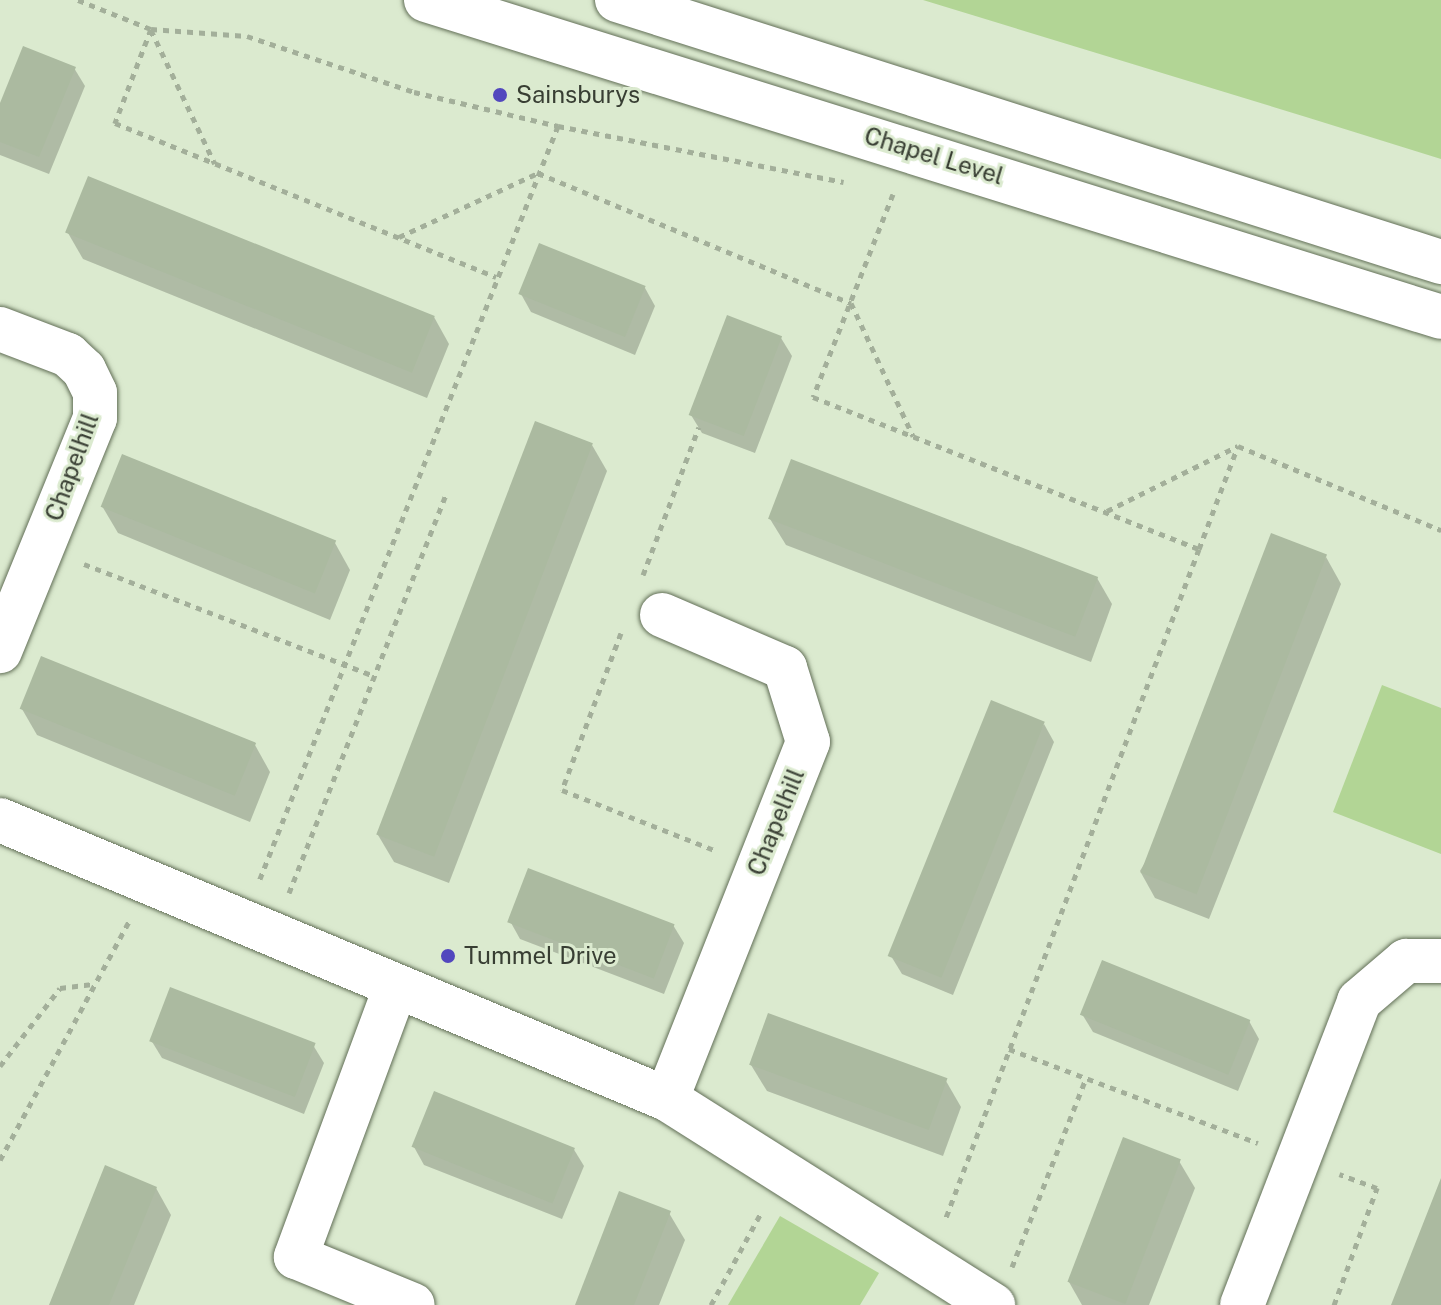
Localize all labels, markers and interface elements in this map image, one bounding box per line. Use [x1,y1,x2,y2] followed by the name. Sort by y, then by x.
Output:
[516,81,640,109] place label: Sainsburys
[491,86,509,104] marker: Sainsburys
[861,121,1007,191] street label: Chapel Level
[39,409,105,525] street label: Chapelhill
[742,764,810,880] street label: Chapelhill
[464,942,617,970] place label: Tummel Drive
[439,947,457,965] marker: Tummel Drive

